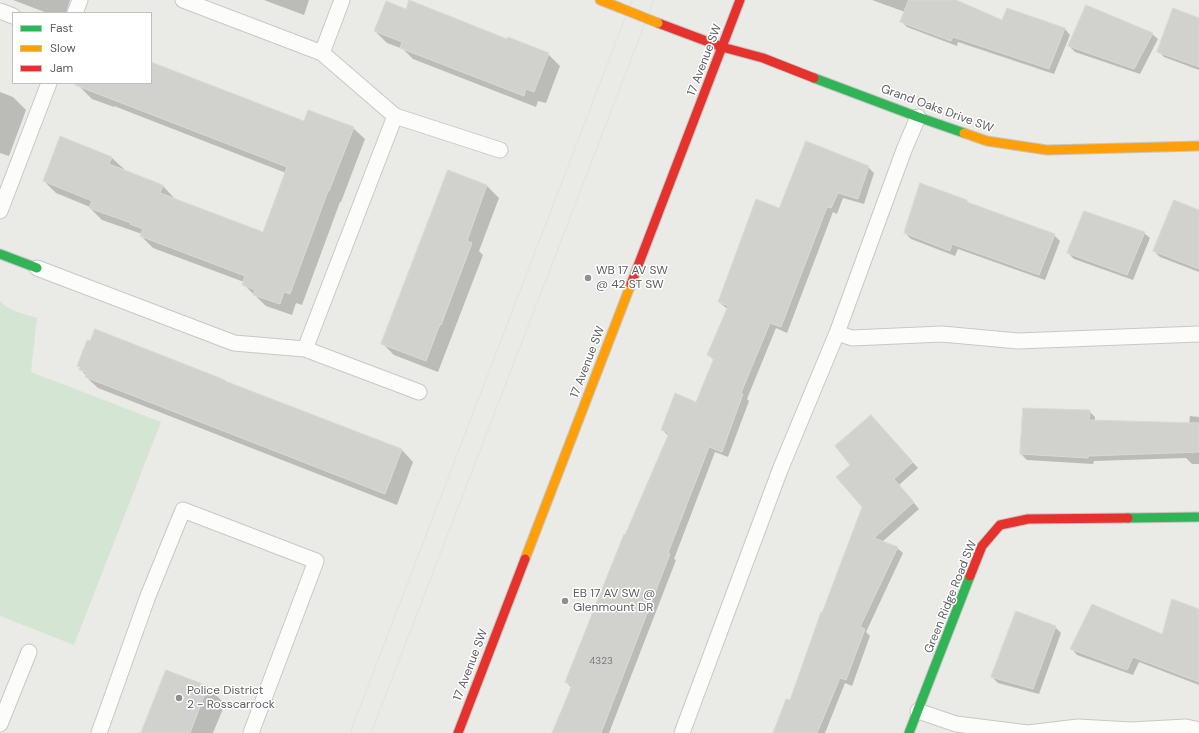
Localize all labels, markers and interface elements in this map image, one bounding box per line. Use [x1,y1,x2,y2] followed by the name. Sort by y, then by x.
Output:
[12,12,152,84] legend
[50,20,73,36] text: Fast
[685,22,725,98] street label: 17 Avenue SW
[50,40,76,56] text: Slow
[50,60,73,76] text: Jam
[879,82,995,136] street label: Grand Oaks Drive SW
[596,264,668,292] place label: WB 17 AV SW @ 42 ST SW
[583,273,593,283] marker: WB 17 AV SW @ 42 ST SW
[568,324,608,400] street label: 17 Avenue SW
[922,538,980,656] street label: Green Ridge Road SW
[573,587,655,615] place label: EB 17 AV SW @ Glenmount DR
[560,596,570,606] marker: EB 17 AV SW @ Glenmount DR
[451,627,491,703] street label: 17 Avenue SW
[589,655,613,667] house number: 4323
[187,684,275,712] place label: Police District 2 - Rosscarrock
[174,693,184,703] marker: Police District 2 - Rosscarrock

